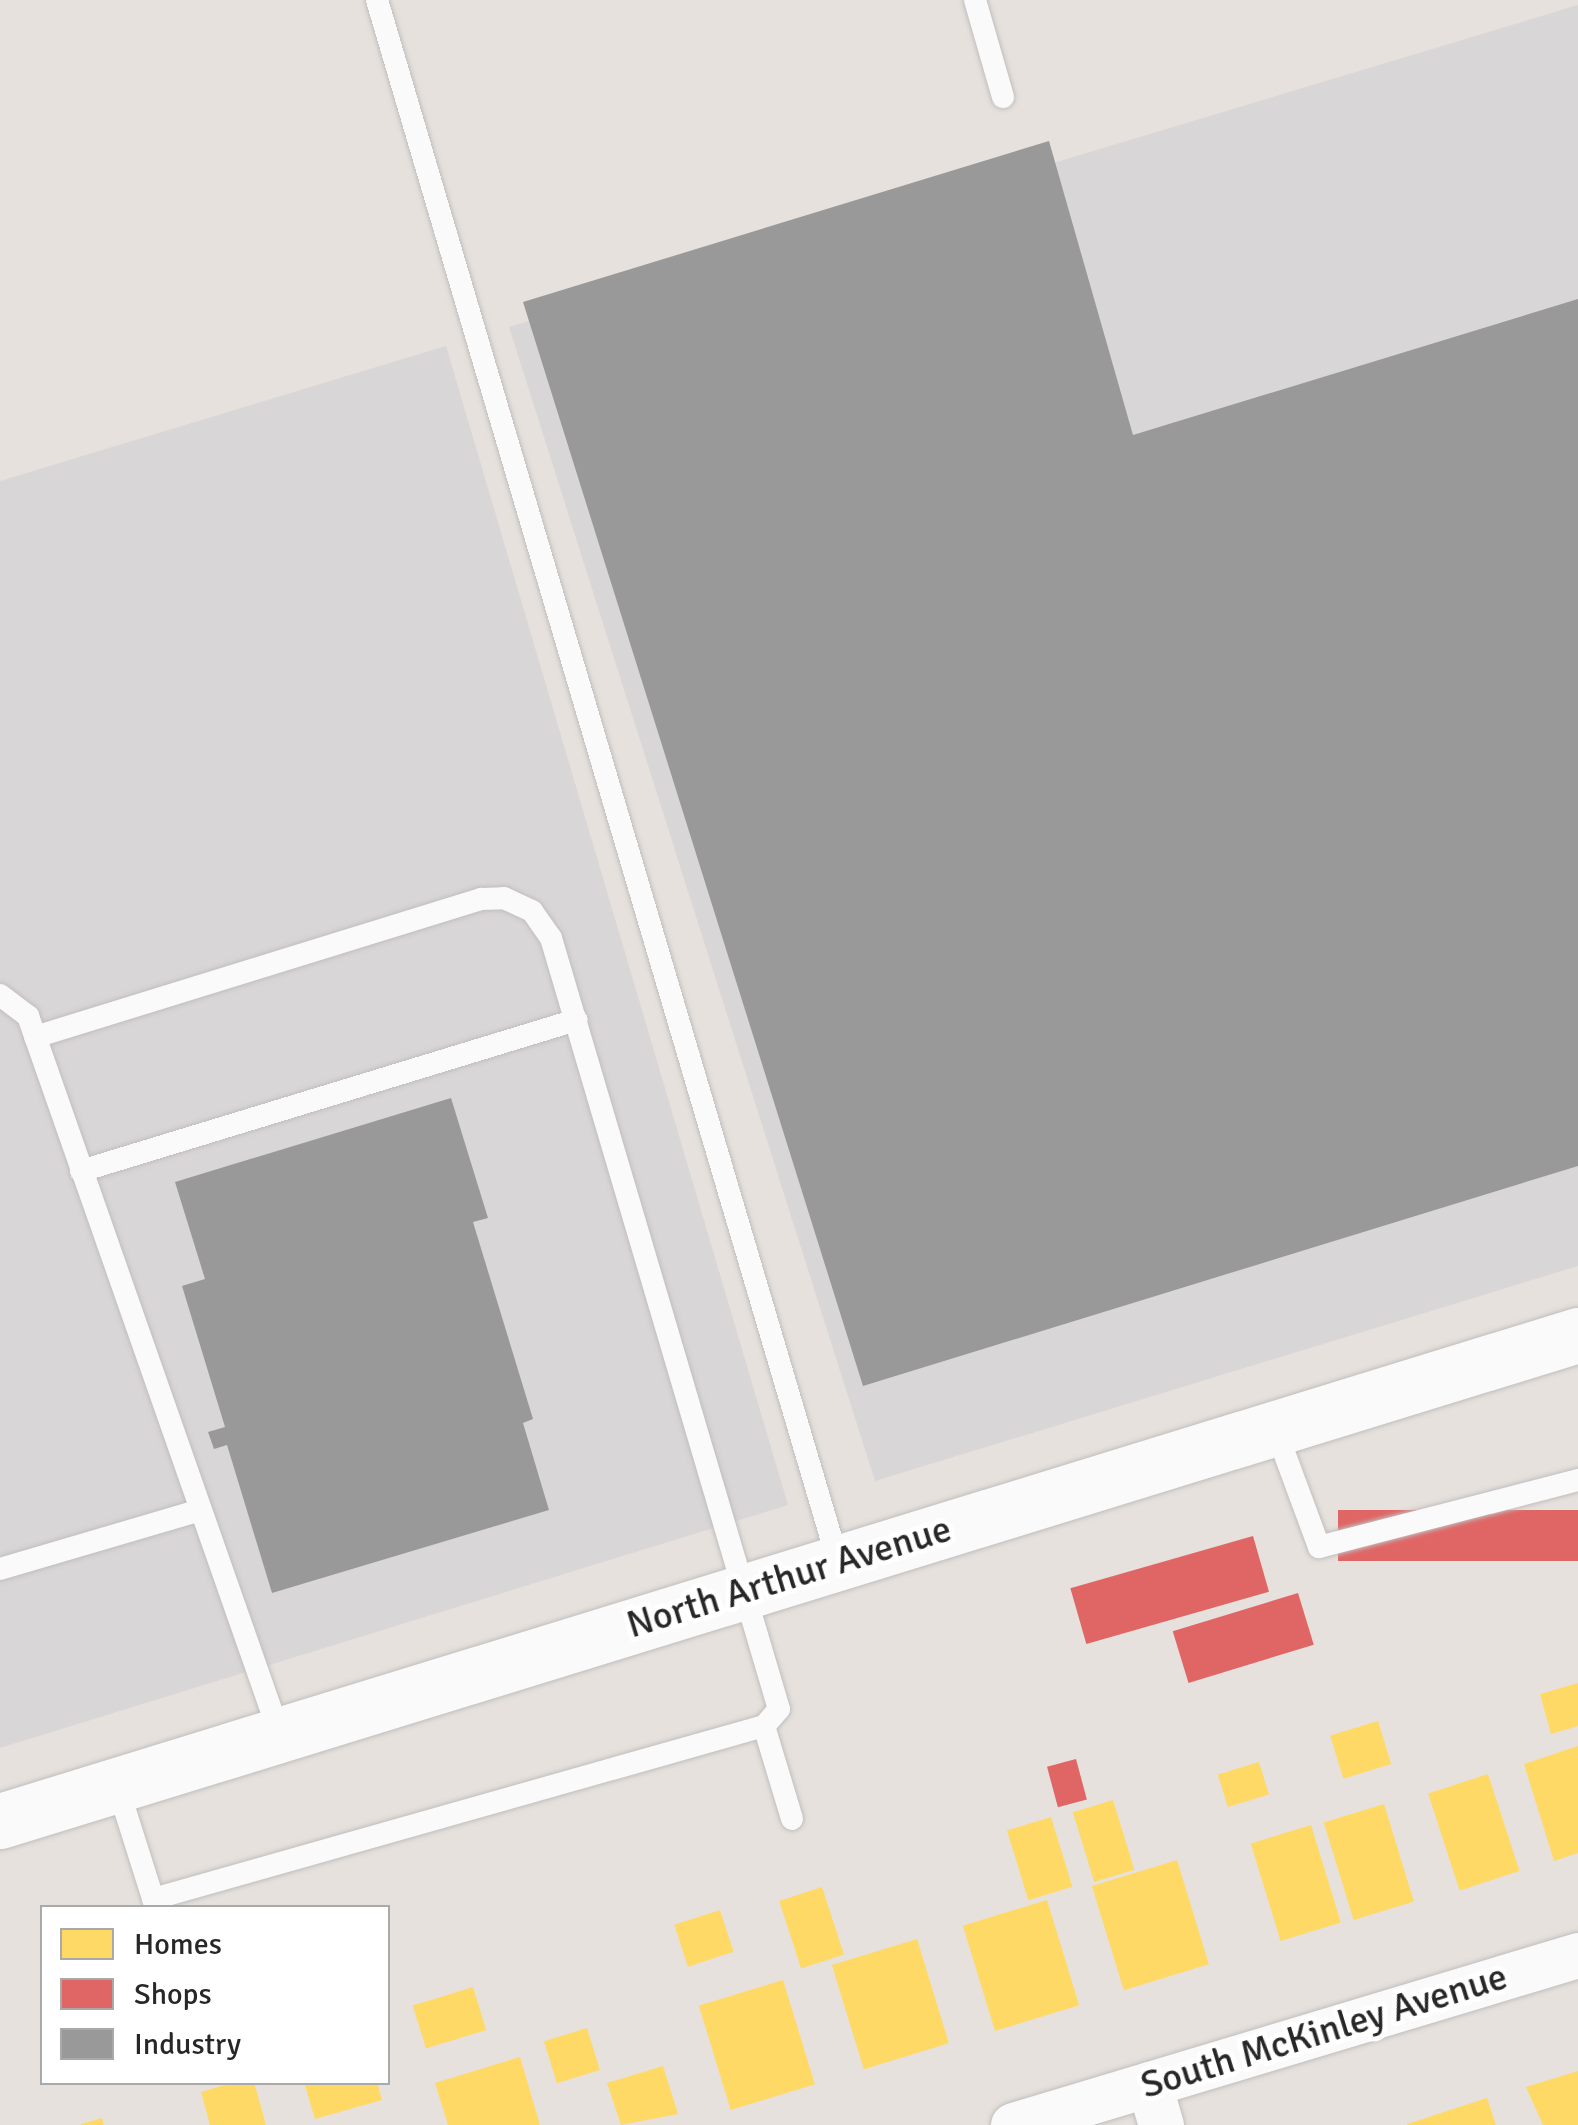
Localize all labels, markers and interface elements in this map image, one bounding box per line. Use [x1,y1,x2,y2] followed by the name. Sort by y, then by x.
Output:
[621,1506,957,1648] street label: North Arthur Avenue
[40,1905,390,2085] legend
[134,1926,222,1963] text: Homes
[1135,1954,1513,2108] street label: South McKinley Avenue
[134,1976,212,2013] text: Shops
[134,2026,241,2063] text: Industry

